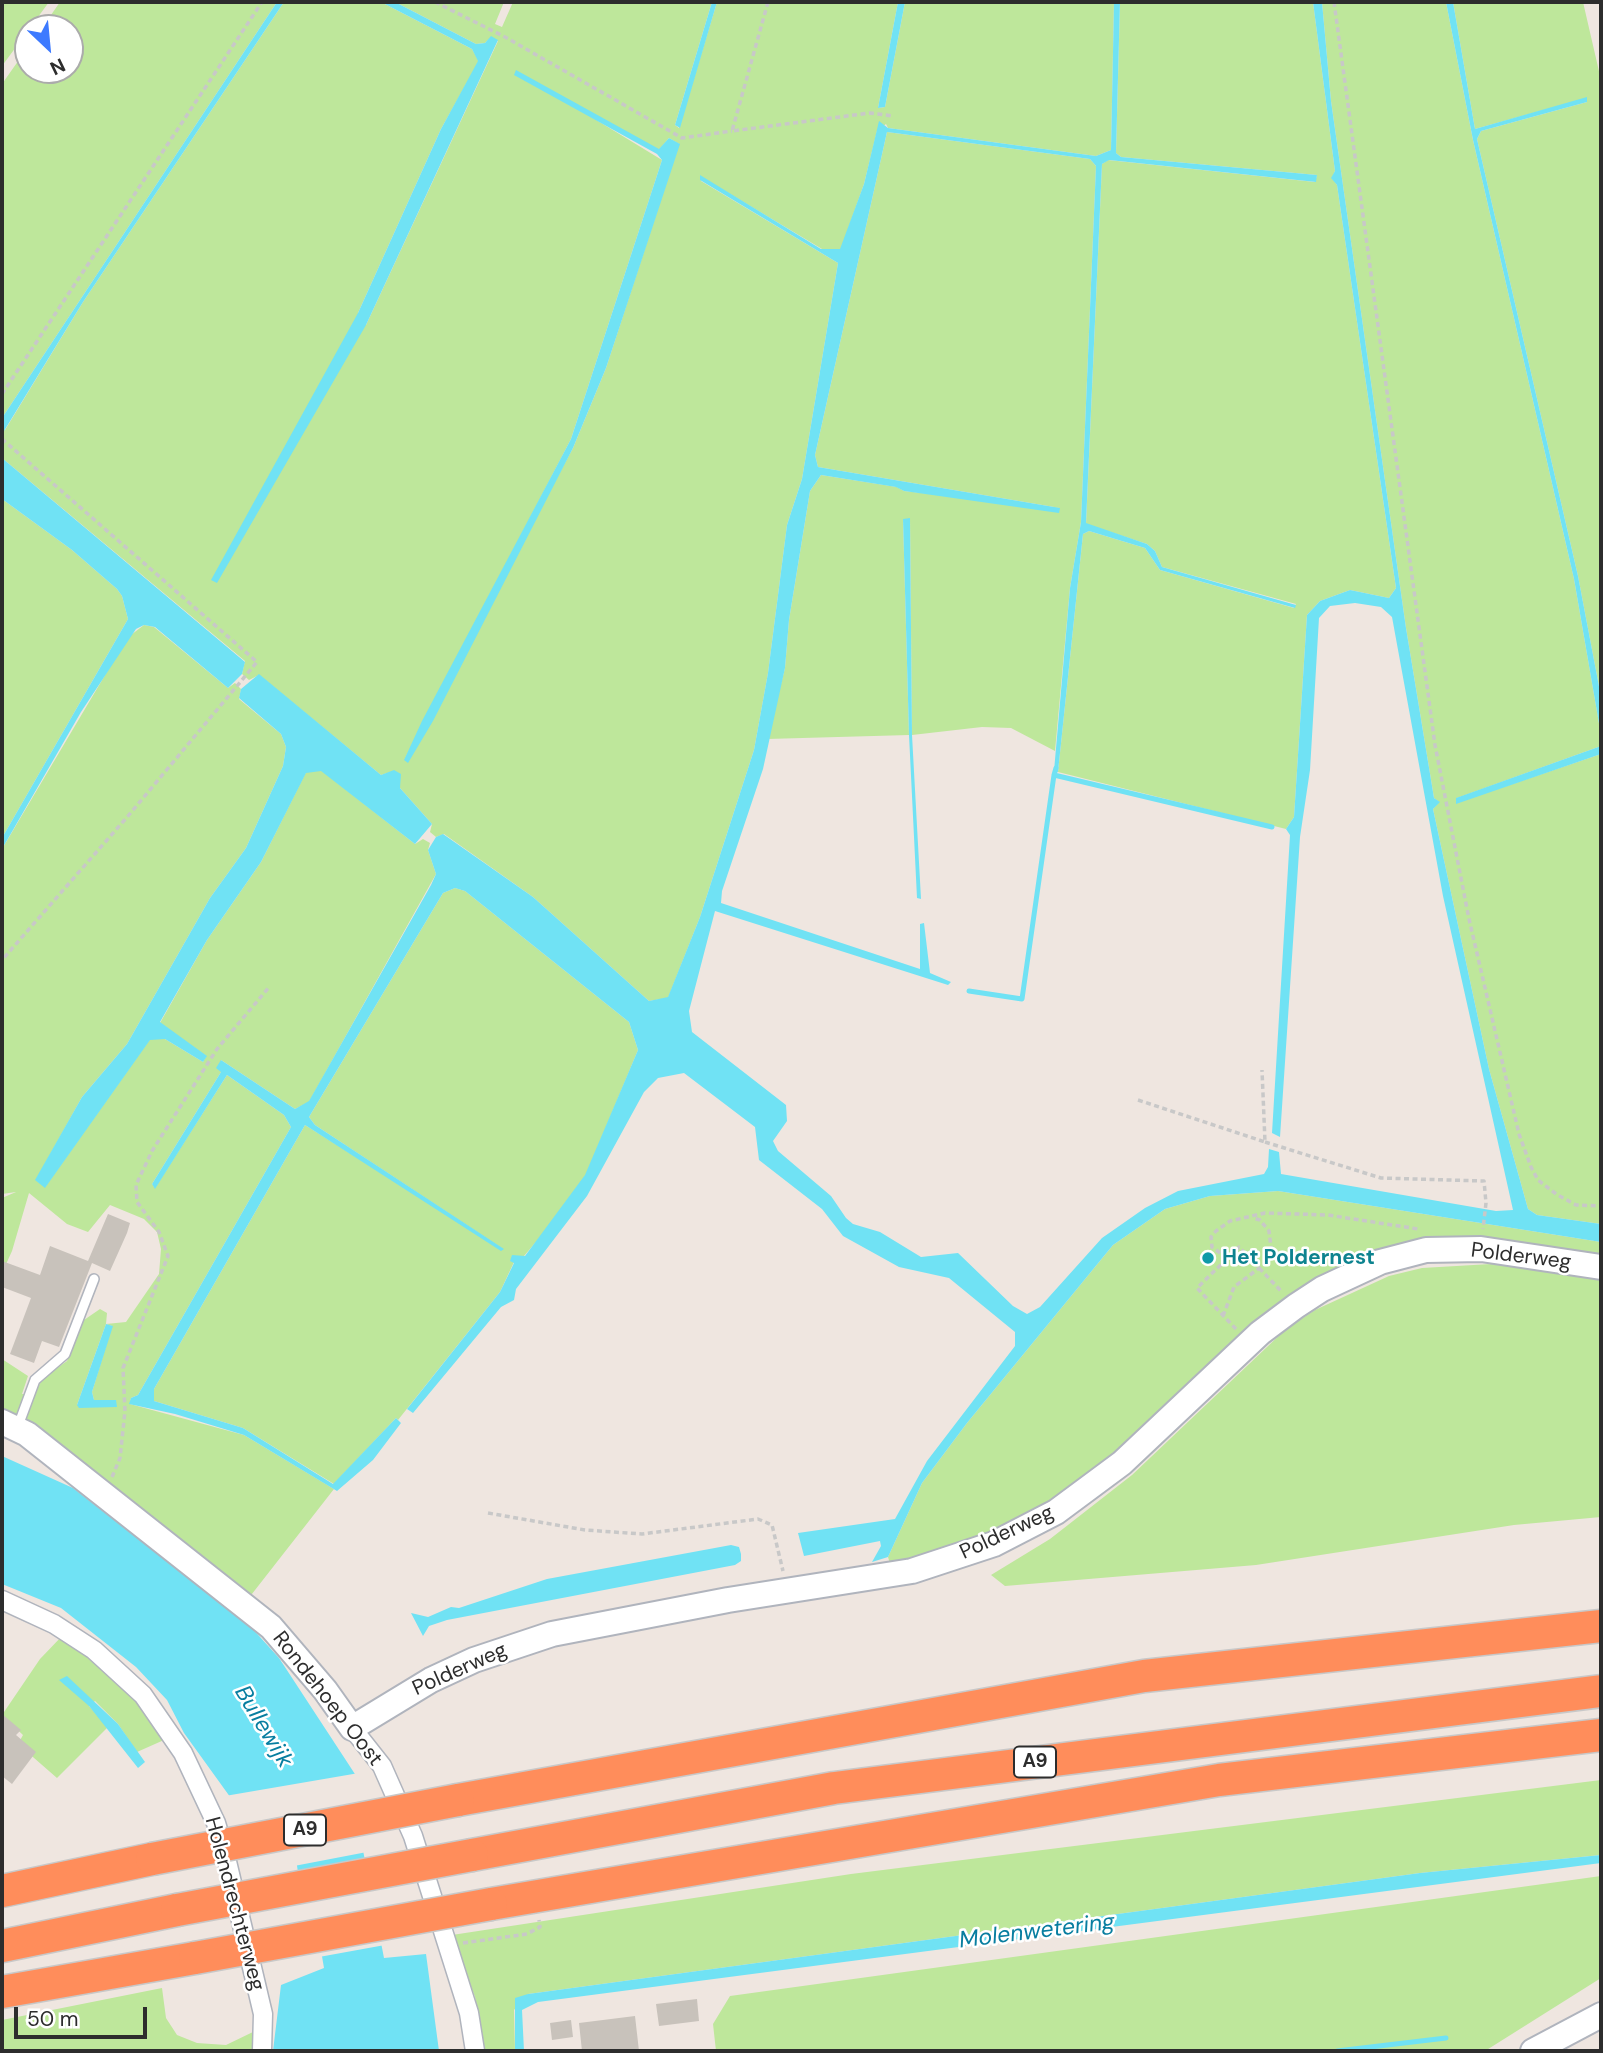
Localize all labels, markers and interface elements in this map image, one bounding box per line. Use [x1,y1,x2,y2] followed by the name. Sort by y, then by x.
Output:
[14,14,84,84] north arrow
[46,52,69,81] text: N
[1469,1238,1573,1276] street label: Polderweg
[1222,1245,1375,1271] place label: Het Poldernest
[1200,1250,1216,1266] marker: Het Poldernest
[956,1500,1058,1566] street label: Polderweg
[267,1627,387,1771] street label: Rondehoep Oost
[409,1638,511,1702] street label: Polderweg
[228,1681,298,1773] water label: Bullewijk
[1014,1746,1056,1778] road number: A9
[199,1814,269,1994] street label: Holendrechterweg
[284,1814,326,1846] road number: A9
[958,1909,1116,1955] water label: Molenwetering
[18,1994,150,2038] scale bar
[27,2005,78,2033] text: 50 m

